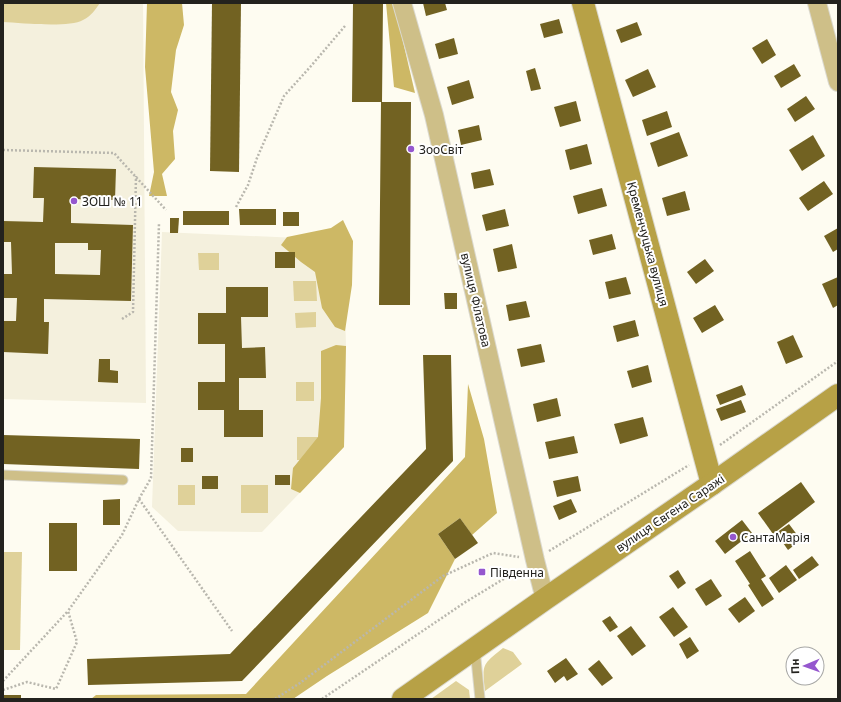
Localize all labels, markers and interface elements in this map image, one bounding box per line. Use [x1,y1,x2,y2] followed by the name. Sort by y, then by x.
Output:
[419,141,464,158] place label: ЗооСвiт
[406,144,416,154] marker: ЗооСвiт
[623,180,673,308] street label: Кременчуцька вулиця
[82,193,143,210] place label: ЗОШ № 11
[69,196,79,206] marker: ЗОШ № 11
[457,251,495,349] street label: вулиця Філатова
[612,470,728,556] street label: вулиця Євгена Саражі
[741,529,810,546] place label: СантаМарія
[728,532,738,542] marker: СантаМарія
[490,564,544,581] place label: Південна
[477,567,487,577] marker: Південна
[785,646,825,686] north arrow
[787,658,802,674] text: Пн

